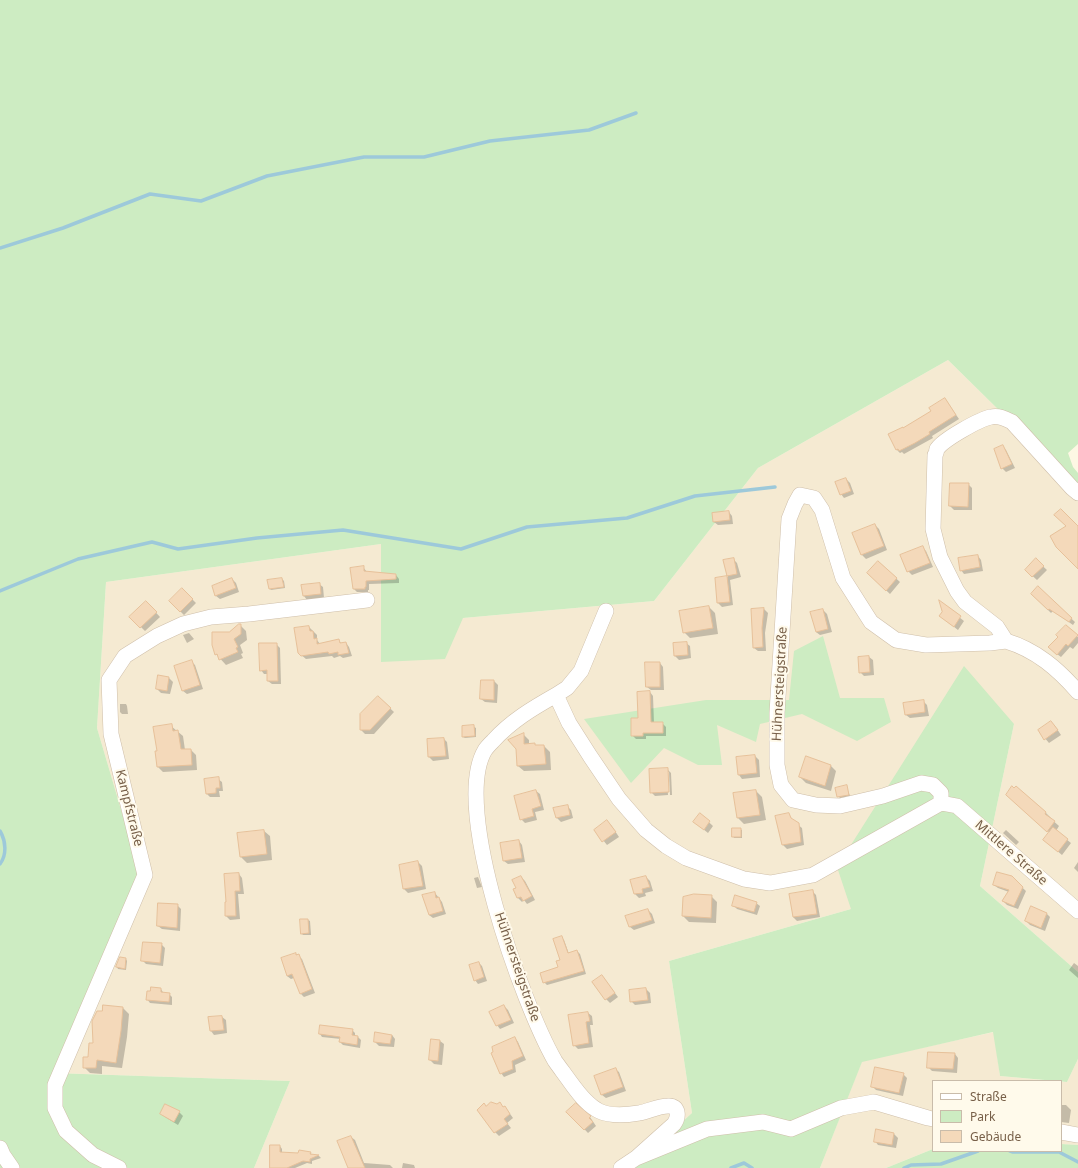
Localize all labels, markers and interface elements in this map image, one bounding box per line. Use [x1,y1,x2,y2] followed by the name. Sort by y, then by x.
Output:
[769,626,791,742] street label: Hühnersteigstraße
[112,768,146,848] street label: Kampfstraße
[972,817,1050,889] street label: Mittlere Straße
[491,910,543,1024] street label: Hühnersteigstraße
[932,1080,1062,1152] legend
[970,1088,1007,1105] text: Straße
[970,1108,995,1125] text: Park
[970,1128,1021,1145] text: Gebäude

